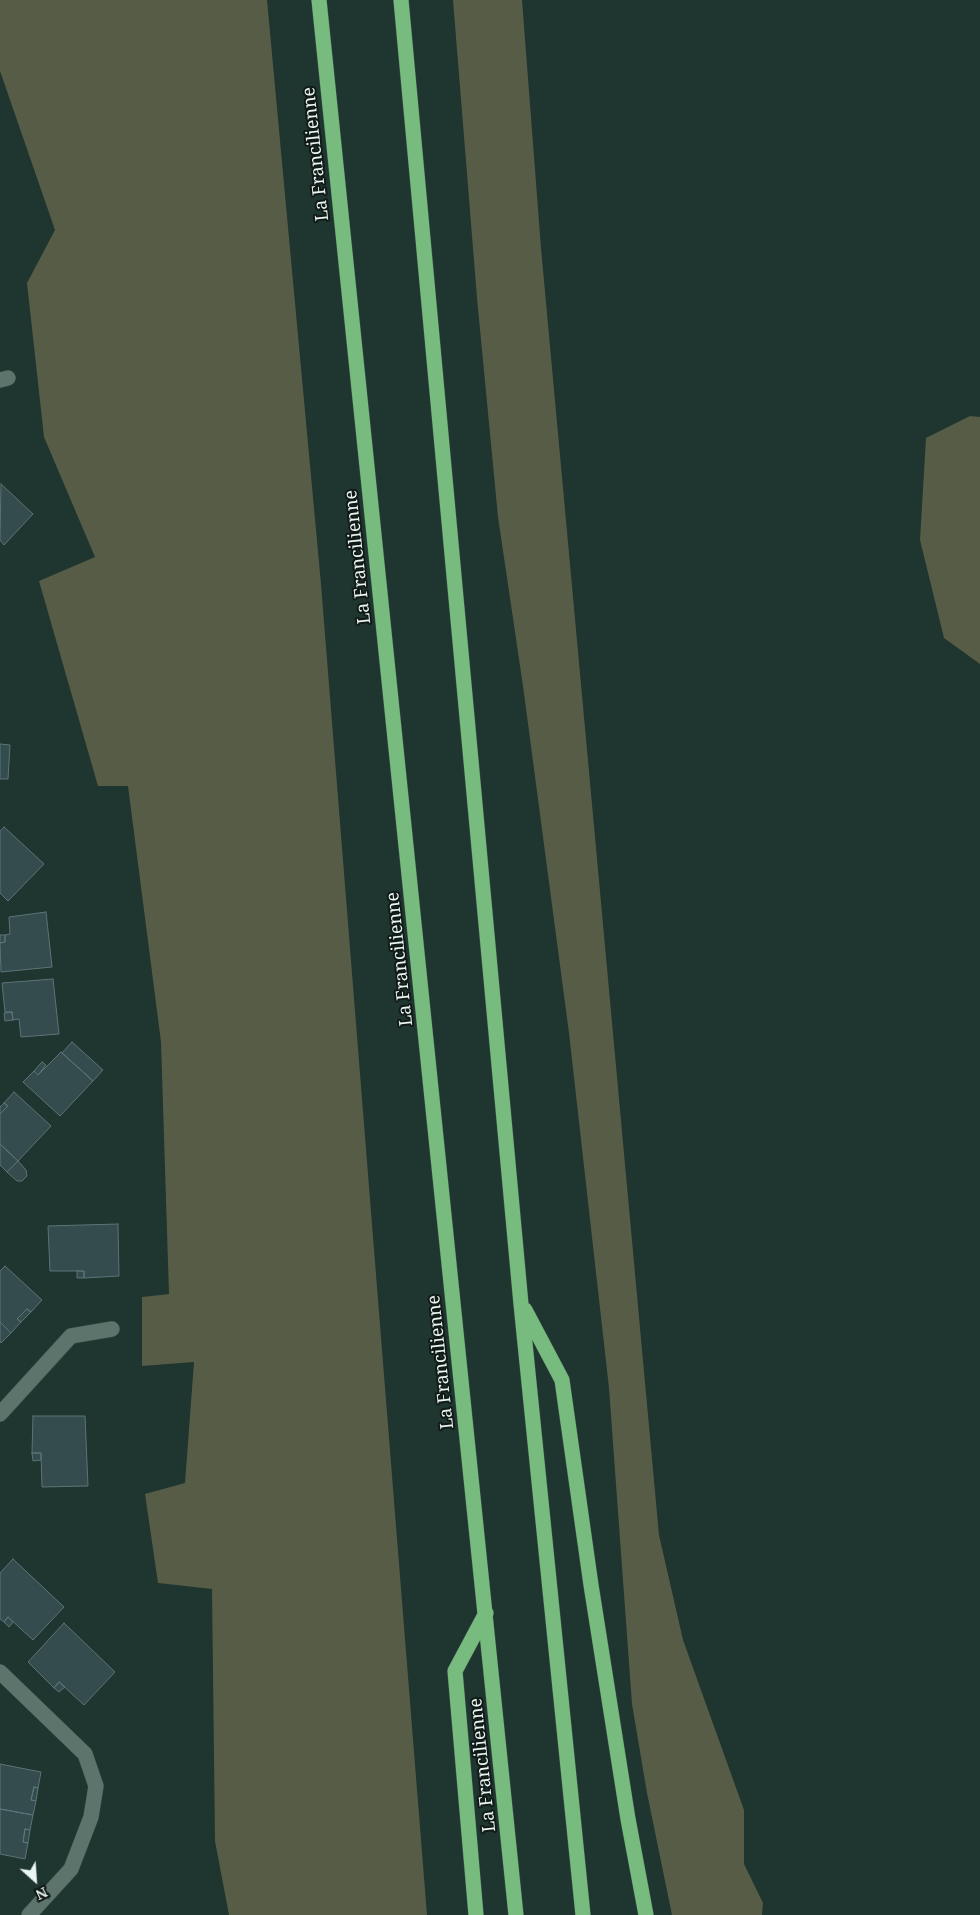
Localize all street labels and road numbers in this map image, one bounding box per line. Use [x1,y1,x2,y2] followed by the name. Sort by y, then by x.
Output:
[298,86,334,222] street label: La Francilienne
[340,489,376,625] street label: La Francilienne
[382,891,418,1027] street label: La Francilienne
[423,1294,459,1430] street label: La Francilienne
[465,1697,501,1833] street label: La Francilienne

